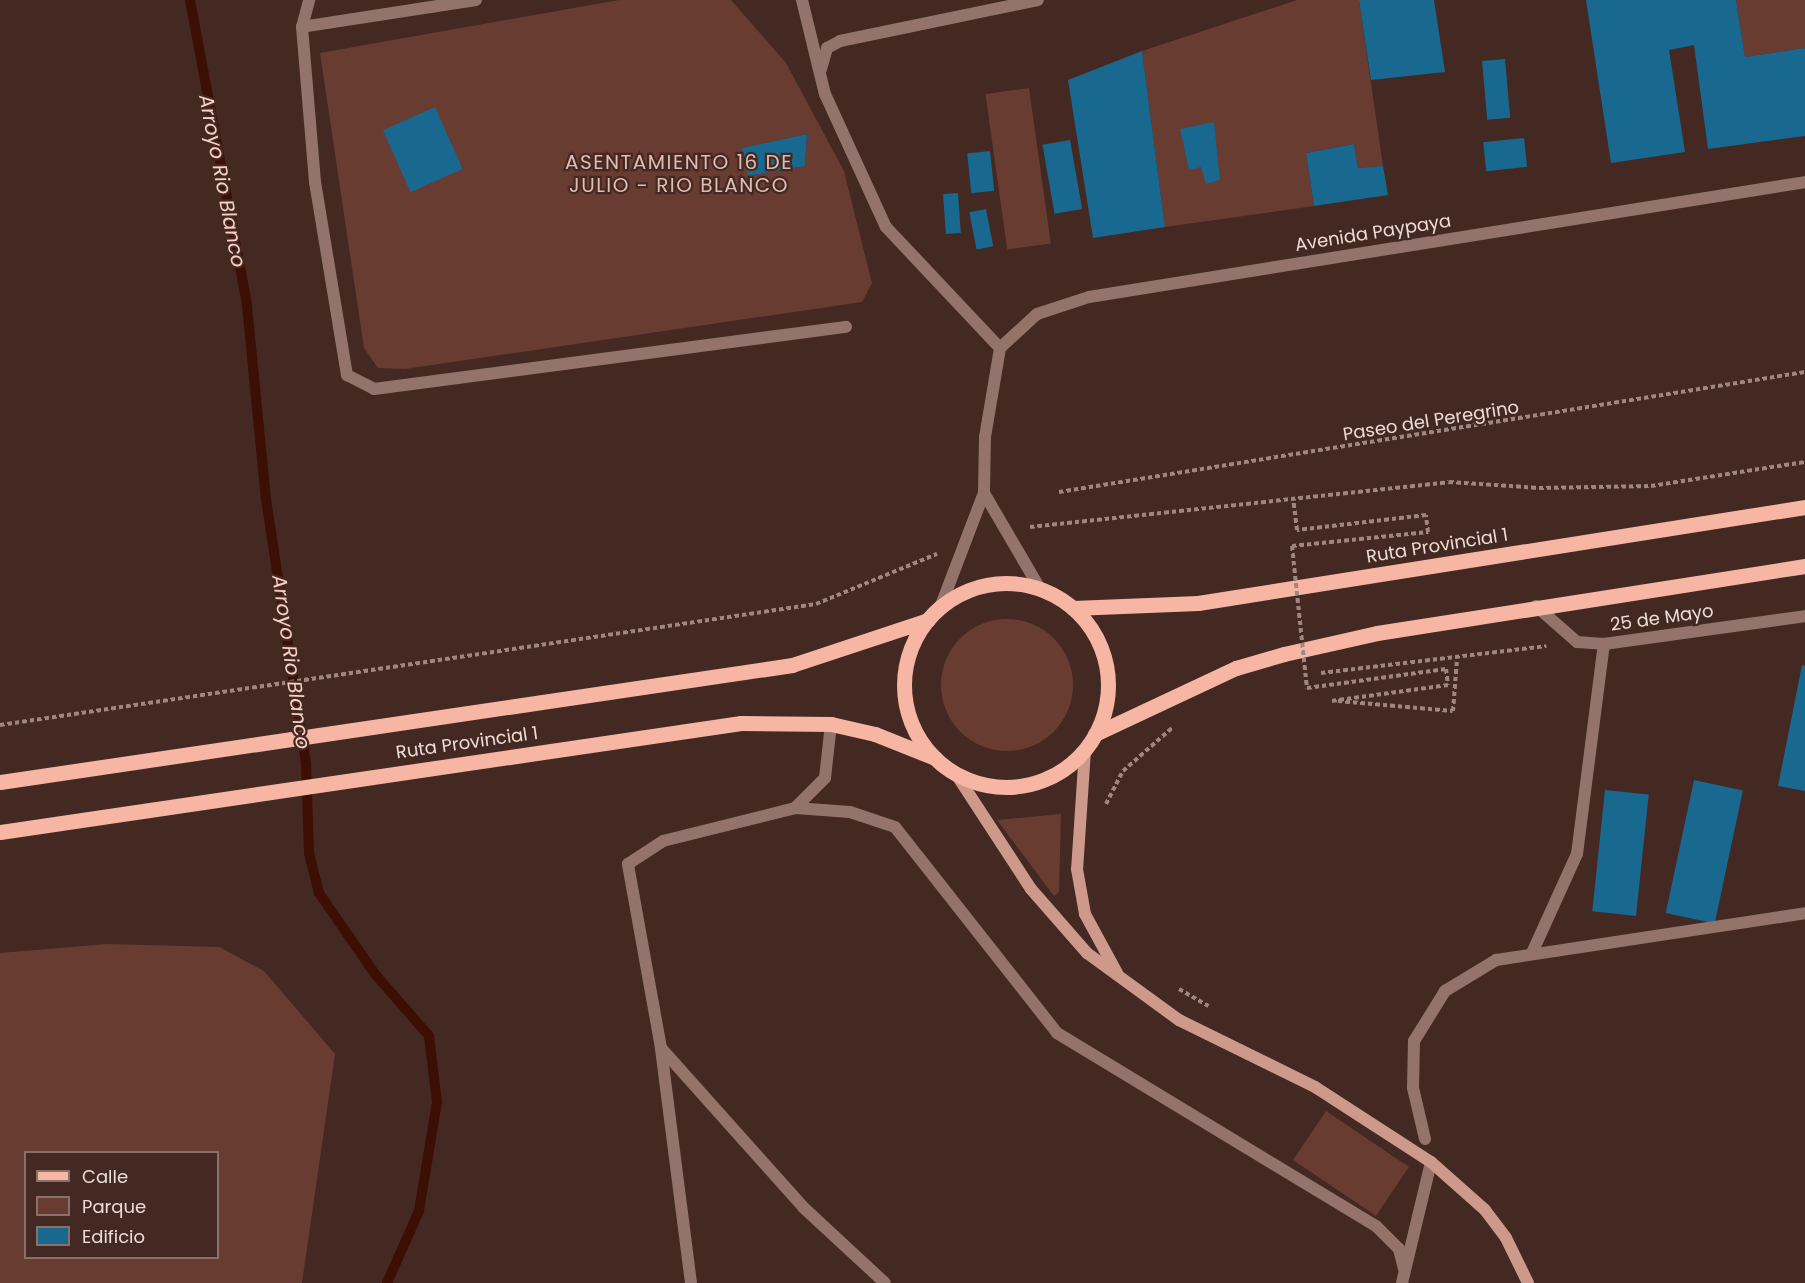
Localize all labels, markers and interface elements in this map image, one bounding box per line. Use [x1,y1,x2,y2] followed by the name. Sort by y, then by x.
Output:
[193,93,251,269] water label: Arroyo Rio Blanco
[565,150,793,197] district label: ASENTAMIENTO 16 DE JULIO - RIO BLANCO
[1293,210,1453,256] street label: Avenida Paypaya
[1341,396,1521,446] street label: Paseo del Peregrino
[1365,524,1509,568] street label: Ruta Provincial 1
[267,573,315,751] water label: Arroyo Rio Blanco
[1609,600,1715,636] street label: 25 de Mayo
[395,722,539,764] street label: Ruta Provincial 1
[24,1151,219,1259] legend
[82,1164,128,1189] text: Calle
[82,1194,146,1219] text: Parque
[82,1224,145,1249] text: Edificio

